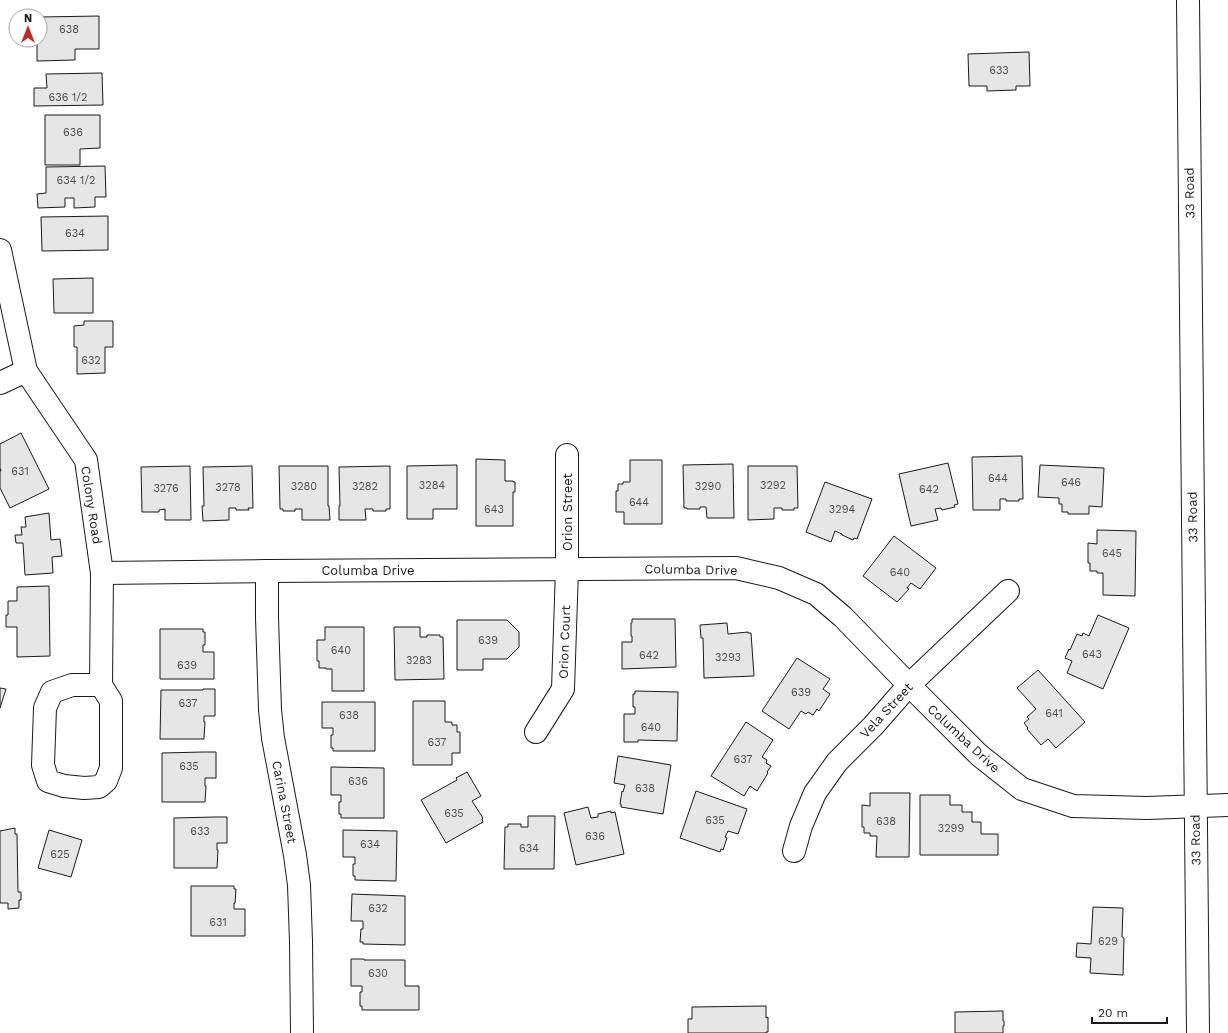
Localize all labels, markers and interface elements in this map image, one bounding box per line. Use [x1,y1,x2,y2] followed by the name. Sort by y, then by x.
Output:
[8,8,48,48] north arrow
[24,12,32,25] text: N
[59,23,79,36] house number: 638
[989,64,1009,77] house number: 633
[49,91,87,104] house number: 636 1/2
[63,126,83,139] house number: 636
[1182,167,1197,219] street label: 33 Road
[57,174,95,187] house number: 634 1/2
[65,227,85,240] house number: 634
[81,354,101,367] house number: 632
[11,465,29,478] house number: 631
[78,465,105,545] street label: Colony Road
[988,472,1008,485] house number: 644
[560,473,575,551] street label: Orion Street
[1061,476,1081,489] house number: 646
[419,479,445,492] house number: 3284
[760,479,786,492] house number: 3292
[291,480,317,493] house number: 3280
[352,480,378,493] house number: 3282
[695,480,721,493] house number: 3290
[215,481,241,494] house number: 3278
[153,482,179,495] house number: 3276
[919,483,939,496] house number: 642
[1185,491,1200,543] street label: 33 Road
[629,496,649,509] house number: 644
[484,503,504,516] house number: 643
[829,503,855,516] house number: 3294
[1102,547,1122,560] house number: 645
[644,561,738,578] street label: Columba Drive
[321,563,415,578] street label: Columba Drive
[890,566,910,579] house number: 640
[556,604,573,679] street label: Orion Court
[478,634,498,647] house number: 639
[331,644,351,657] house number: 640
[1082,648,1102,661] house number: 643
[639,649,659,662] house number: 642
[715,651,741,664] house number: 3293
[406,654,432,667] house number: 3283
[177,659,197,672] house number: 639
[857,679,916,741] street label: Vela Street
[791,686,811,699] house number: 639
[179,697,197,710] house number: 637
[925,701,1003,776] street label: Columba Drive
[1045,707,1063,720] house number: 641
[339,709,359,722] house number: 638
[641,721,661,734] house number: 640
[428,736,446,749] house number: 637
[734,753,752,766] house number: 637
[179,760,199,773] house number: 635
[269,760,300,845] street label: Carina Street
[348,775,368,788] house number: 636
[635,782,655,795] house number: 638
[444,807,464,820] house number: 635
[705,814,725,827] house number: 635
[1188,814,1203,866] street label: 33 Road
[876,815,896,828] house number: 638
[938,822,964,835] house number: 3299
[190,825,210,838] house number: 633
[585,830,605,843] house number: 636
[360,838,380,851] house number: 634
[519,842,539,855] house number: 634
[50,848,70,861] house number: 625
[368,902,388,915] house number: 632
[209,916,227,929] house number: 631
[1098,935,1118,948] house number: 629
[368,967,388,980] house number: 630
[1092,999,1167,1025] scale bar
[1098,1006,1128,1020] text: 20 m

